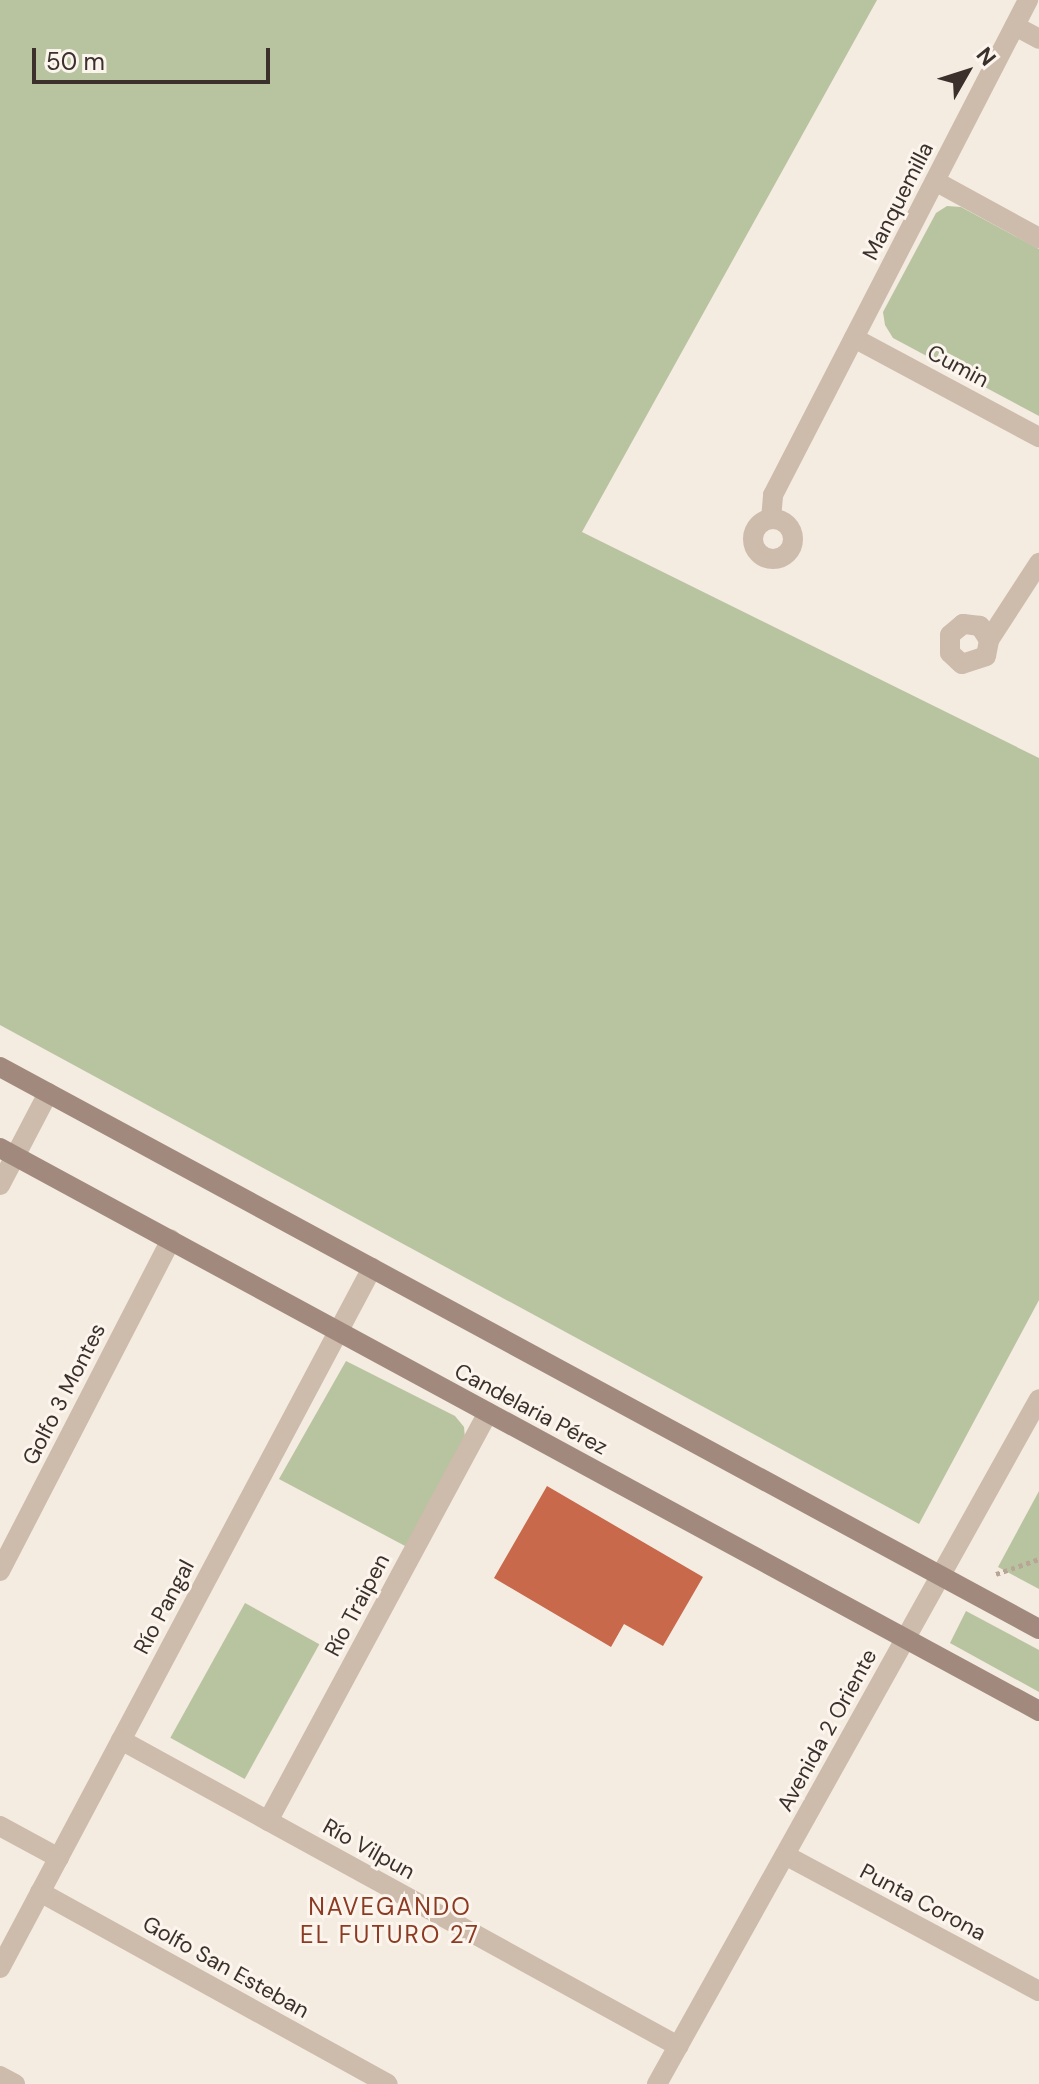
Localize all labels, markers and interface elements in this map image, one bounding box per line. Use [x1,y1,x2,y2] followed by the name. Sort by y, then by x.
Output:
[36,32,274,82] scale bar
[927,32,1007,112] north arrow
[970,41,1002,72] text: N
[46,46,105,77] text: 50 m
[857,138,939,264] street label: Manquemilla
[923,339,993,393] street label: Cumin
[17,1319,111,1469] street label: Golfo 3 Montes
[450,1358,612,1460] street label: Candelaria Pérez
[319,1549,395,1661] street label: Río Traipen
[128,1555,200,1659] street label: Río Pangal
[771,1644,883,1816] street label: Avenida 2 Oriente
[319,1813,419,1885] street label: Río Vilpun
[856,1858,990,1946] street label: Punta Corona
[300,1893,480,1949] district label: NAVEGANDO EL FUTURO 27
[138,1910,314,2024] street label: Golfo San Esteban

